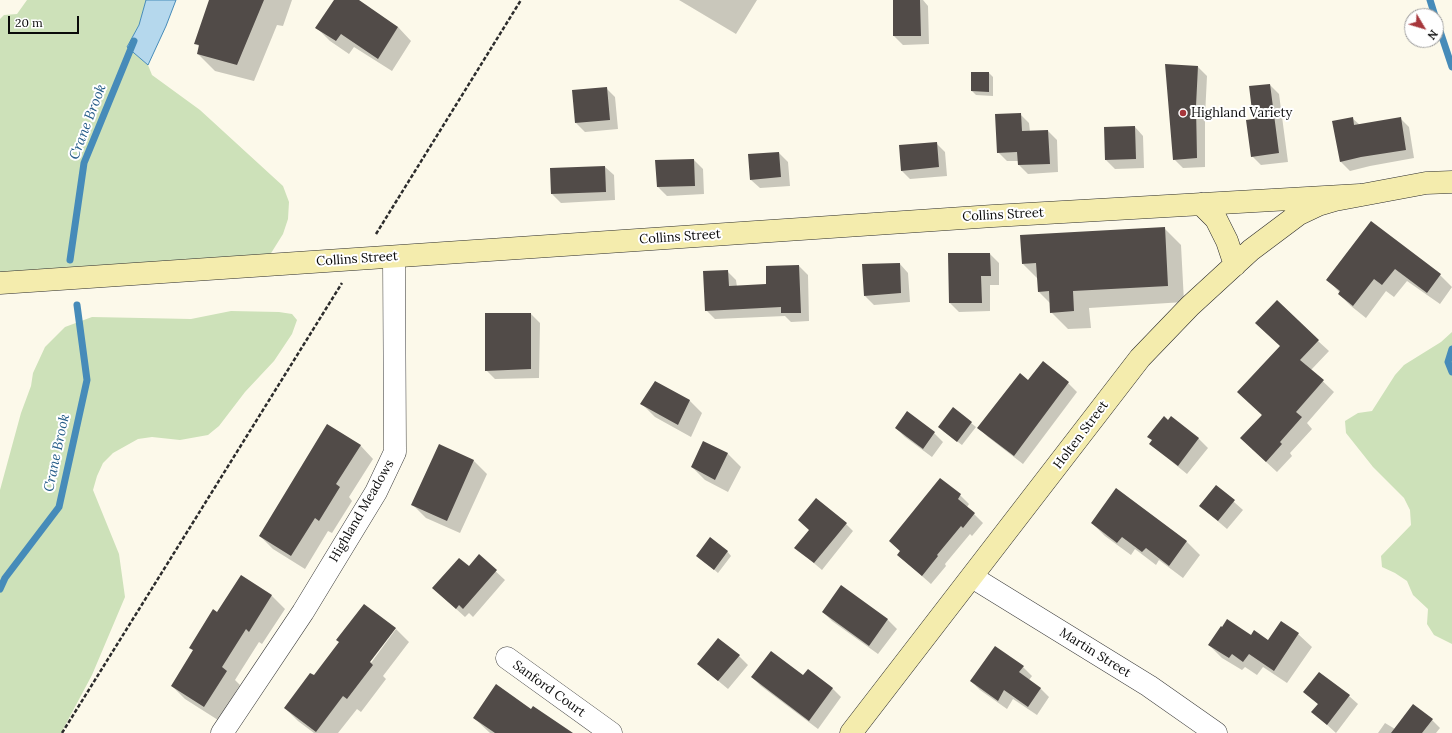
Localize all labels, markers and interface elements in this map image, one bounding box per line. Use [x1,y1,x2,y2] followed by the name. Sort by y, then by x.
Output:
[10,8,81,34] scale bar
[1404,8,1444,48] north arrow
[15,15,43,30] text: 20 m
[1425,27,1441,42] text: N
[66,82,110,162] water label: Crane Brook
[1191,105,1292,121] place label: Highland Variety
[1178,108,1188,118] marker: Highland Variety
[962,205,1044,225] street label: Collins Street
[639,226,721,248] street label: Collins Street
[316,248,398,270] street label: Collins Street
[1050,398,1112,472] street label: Holten Street
[41,413,73,493] water label: Crane Brook
[326,457,398,565] street label: Highland Meadows
[1056,625,1134,681] street label: Martin Street
[510,657,588,721] street label: Sanford Court

